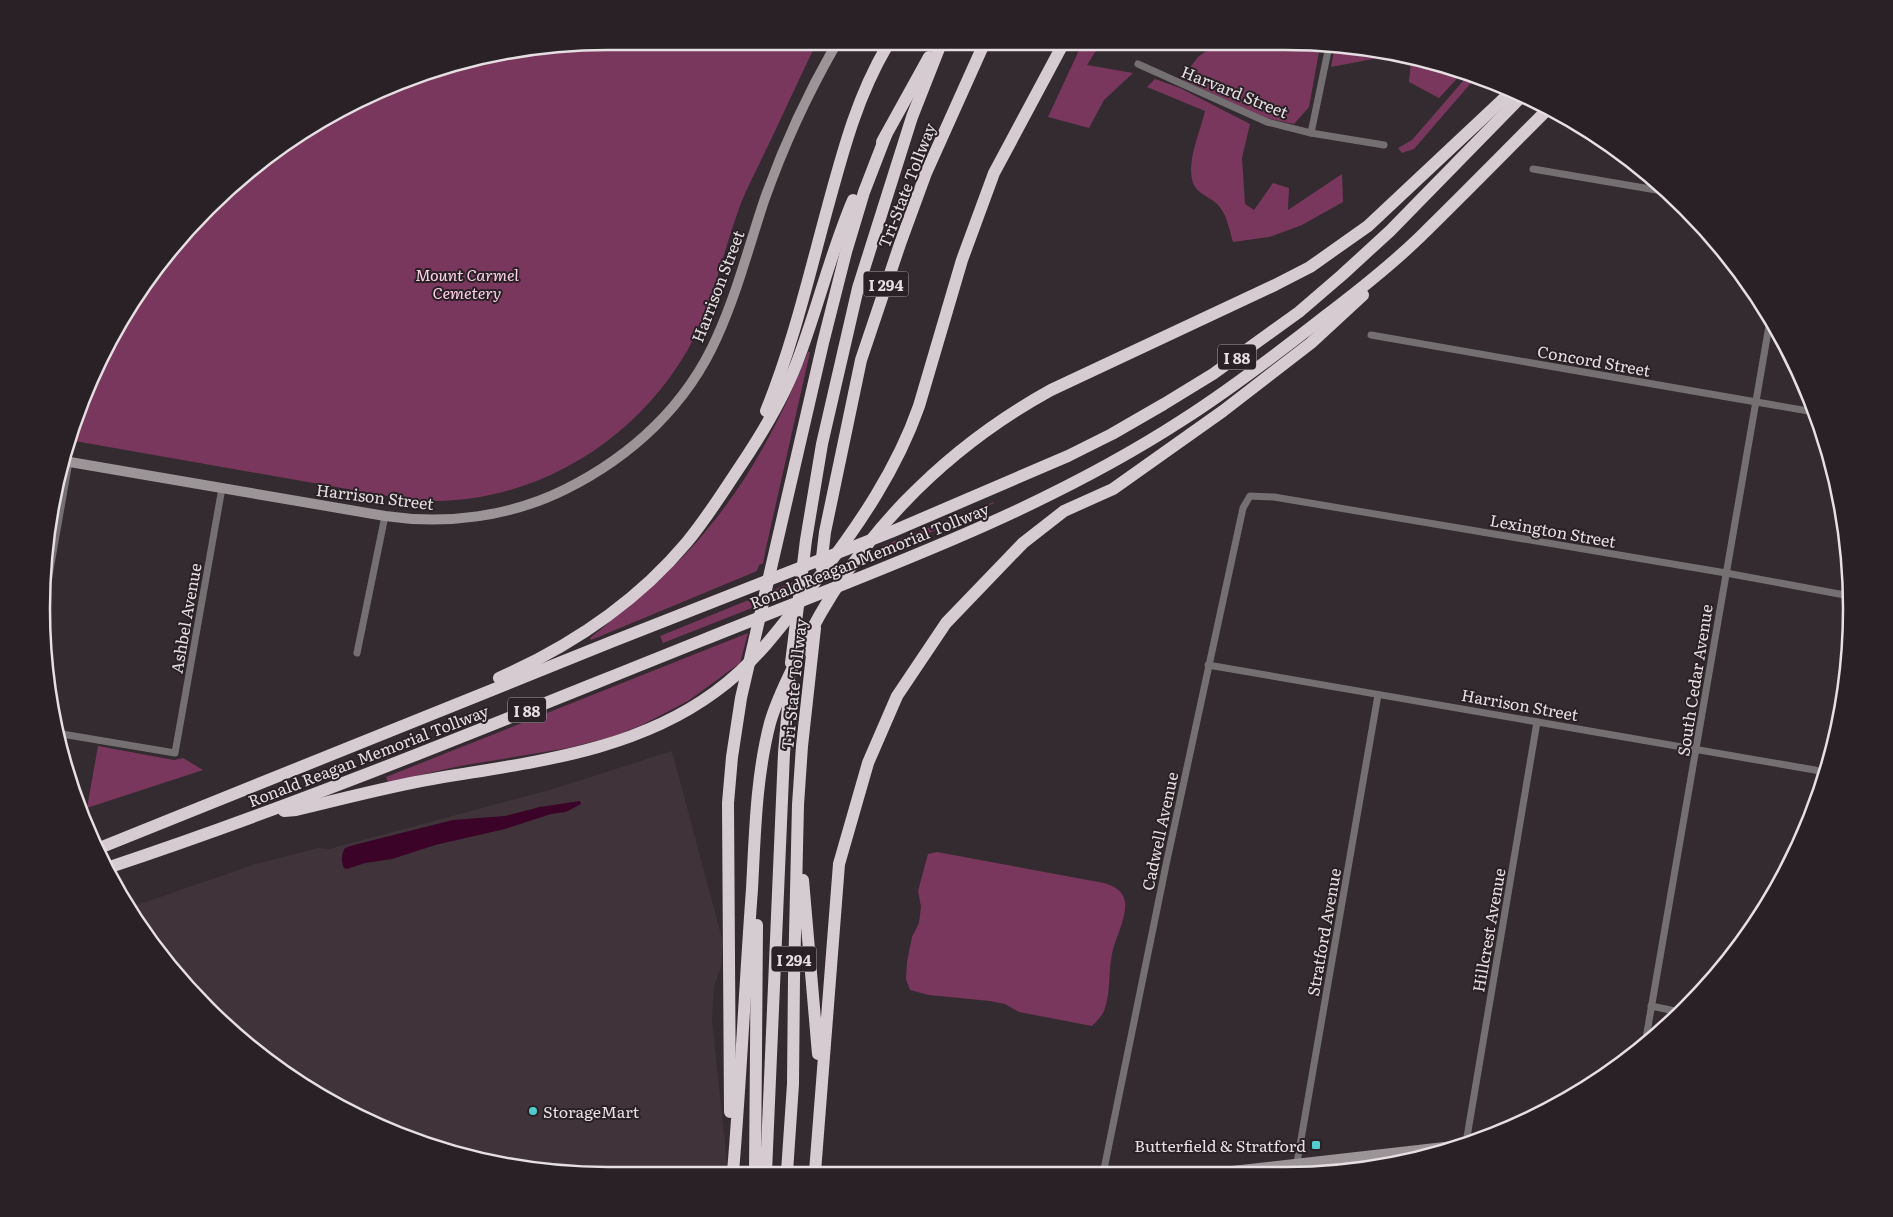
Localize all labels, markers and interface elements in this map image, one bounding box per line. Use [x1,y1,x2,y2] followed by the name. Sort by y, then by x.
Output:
[1178,59,1293,124] street label: Harvard Street
[871,118,941,251] street label: Tri-State Tollway
[685,226,750,346] street label: Harrison Street
[415,262,519,304] park label: Mount Carmel Cemetery
[864,272,908,296] road number: I 294
[1536,338,1653,382] street label: Concord Street
[1218,344,1256,370] road number: I 88
[315,477,436,515] street label: Harrison Street
[746,496,993,614] street label: Ronald Reagan Memorial Tollway
[1488,507,1618,553] street label: Lexington Street
[163,561,207,675] street label: Ashbel Avenue
[1670,602,1718,758] street label: South Cedar Avenue
[774,616,812,751] street label: Tri-State Tollway
[1460,682,1581,726] street label: Harrison Street
[244,698,493,812] street label: Ronald Reagan Memorial Tollway
[508,698,546,722] road number: I 88
[1135,769,1183,893] street label: Cadwell Avenue
[1300,866,1346,998] street label: Stratford Avenue
[1465,866,1511,994] street label: Hillcrest Avenue
[772,946,816,972] road number: I 294
[543,1099,640,1123] place label: StorageMart
[527,1105,539,1117] marker: StorageMart
[1134,1133,1306,1157] place label: Butterfield & Stratford
[1310,1139,1322,1151] marker: Butterfield & Stratford

